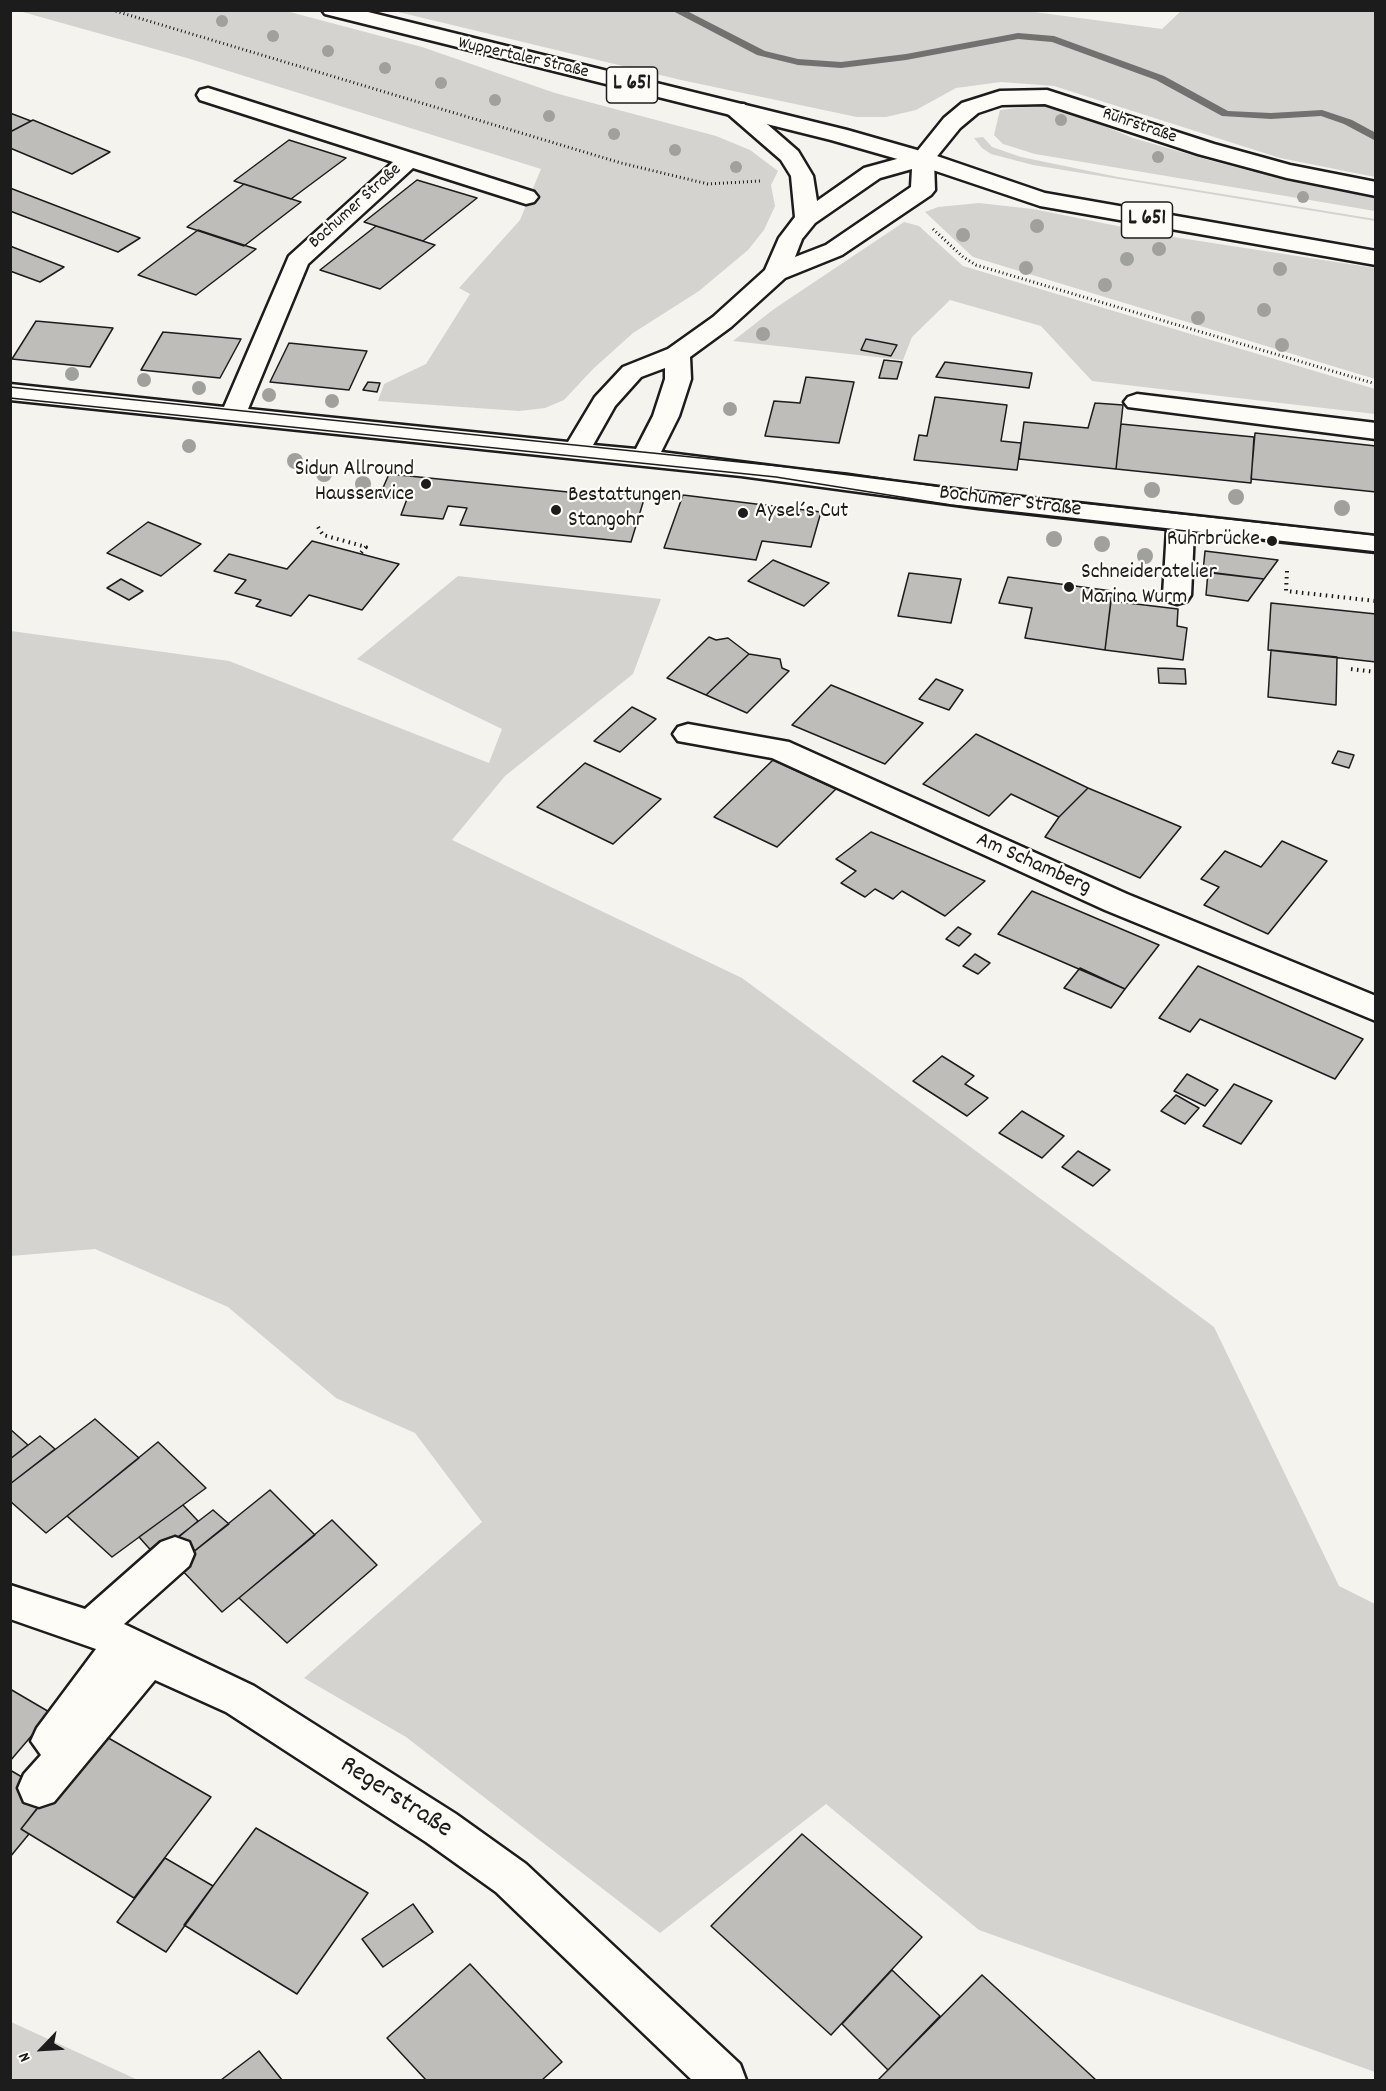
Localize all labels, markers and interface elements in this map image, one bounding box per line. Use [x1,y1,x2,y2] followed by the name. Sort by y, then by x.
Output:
[456,33,590,85] street label: Wuppertaler Straße
[606,67,658,103] road number: L 651
[1099,104,1179,150] street label: Ruhrstraße
[305,160,407,254] street label: Bochumer Straße
[1122,202,1172,238] road number: L 651
[295,458,414,510] place label: Sidun Allround Hausservice
[419,477,433,491] marker: Sidun Allround Hausservice
[937,481,1083,525] street label: Bochumer Straße
[568,484,681,536] place label: Bestattungen Stangohr
[755,500,848,526] place label: Aysel´s Cut
[549,503,563,517] marker: Bestattungen Stangohr
[736,506,750,520] marker: Aysel´s Cut
[1167,528,1260,554] place label: Ruhrbrücke
[1265,534,1279,548] marker: Ruhrbrücke
[1081,561,1217,612] place label: Schneideratelier Marina Wurm
[1062,580,1076,594] marker: Schneideratelier Marina Wurm
[971,828,1095,902] street label: Am Schamberg
[333,1751,457,1847] street label: Regerstraße
[12,2019,72,2079] north arrow
[13,2048,37,2065] text: N

